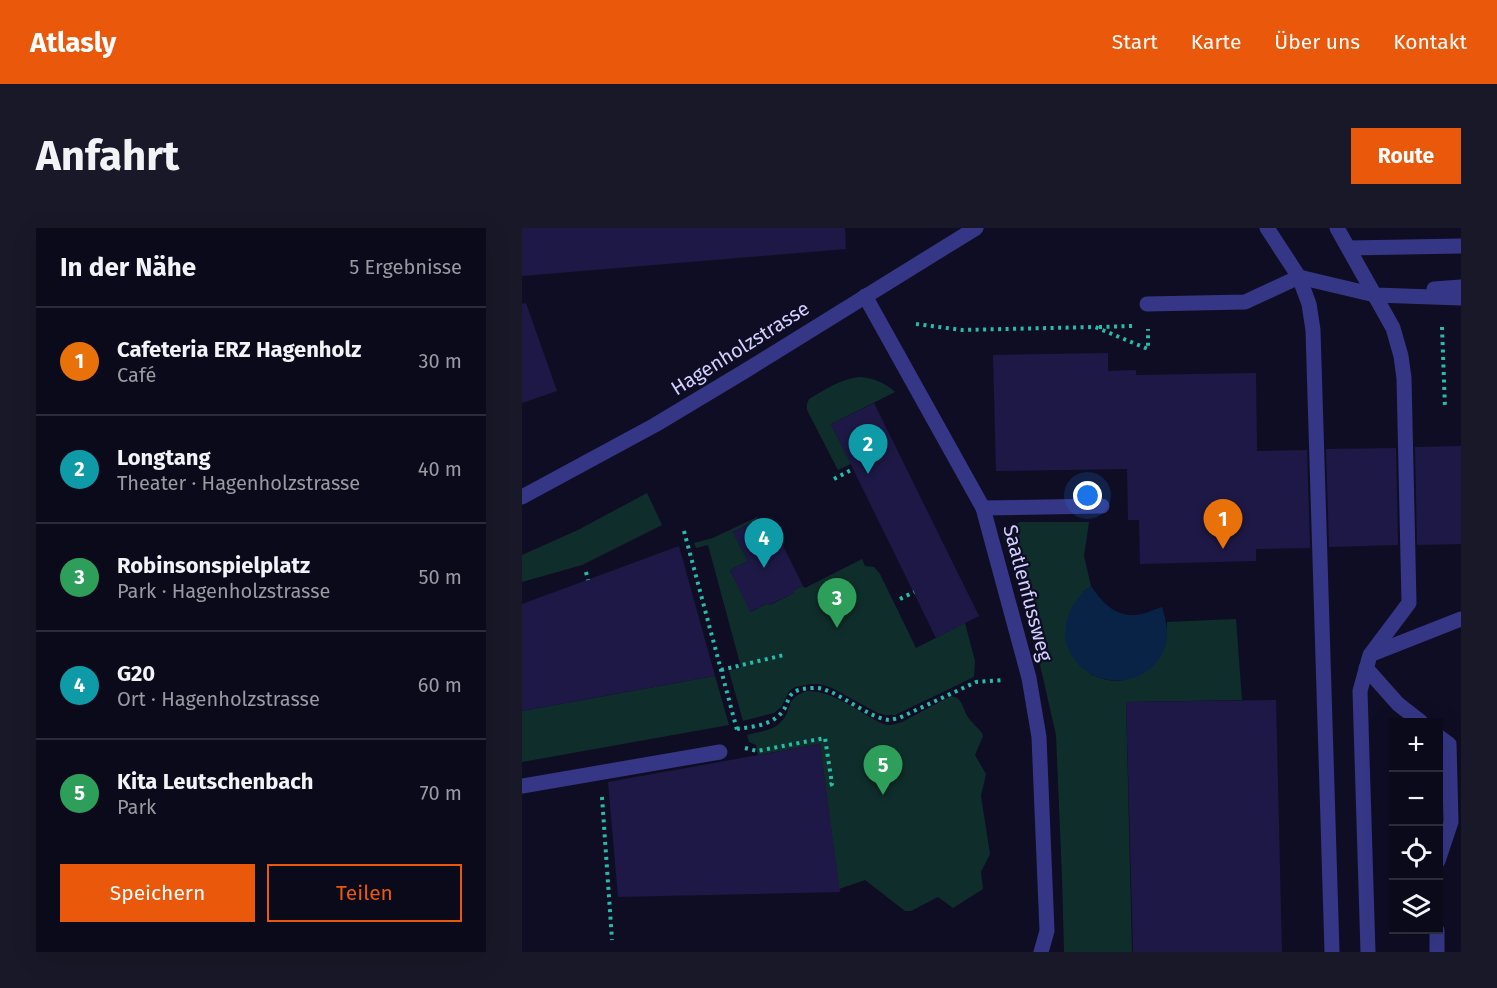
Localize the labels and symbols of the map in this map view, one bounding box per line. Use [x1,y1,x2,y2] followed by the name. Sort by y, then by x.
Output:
[666,296,814,400] street label: Hagenholzstrasse
[848,424,888,474] pin: 2
[1073,481,1102,510] your location
[1204,500,1242,549] pin: 1
[744,518,784,568] pin: 4
[998,522,1058,664] street label: Saatlenfussweg
[818,578,856,628] pin: 3
[864,746,902,795] pin: 5

